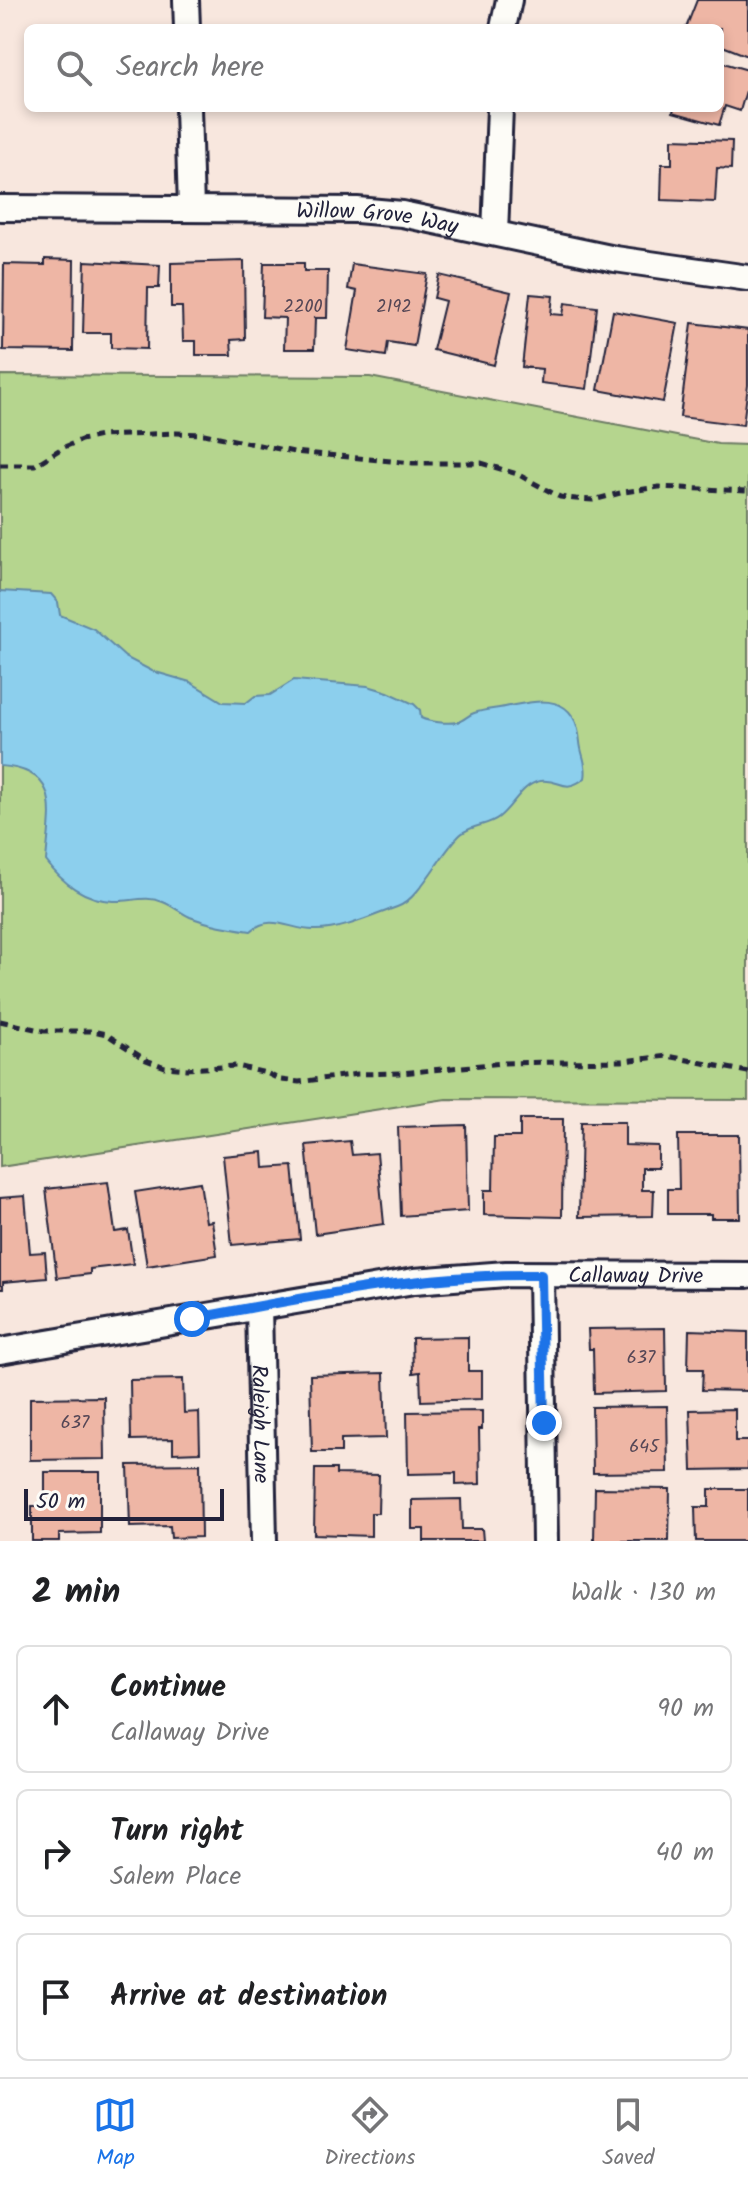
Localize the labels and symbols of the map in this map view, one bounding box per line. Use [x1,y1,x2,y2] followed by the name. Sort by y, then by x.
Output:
[296,195,462,246] street label: Willow Grove Way
[284,293,322,322] house number: 2200
[376,293,412,322] house number: 2192
[568,1259,703,1295] street label: Callaway Drive
[174,1301,210,1337] route start
[627,1344,656,1373] house number: 637
[240,1364,278,1484] street label: Raleigh Lane
[526,1405,562,1441] route end
[61,1409,90,1438] house number: 637
[629,1433,660,1462] house number: 645
[24,1485,224,1521] scale bar

